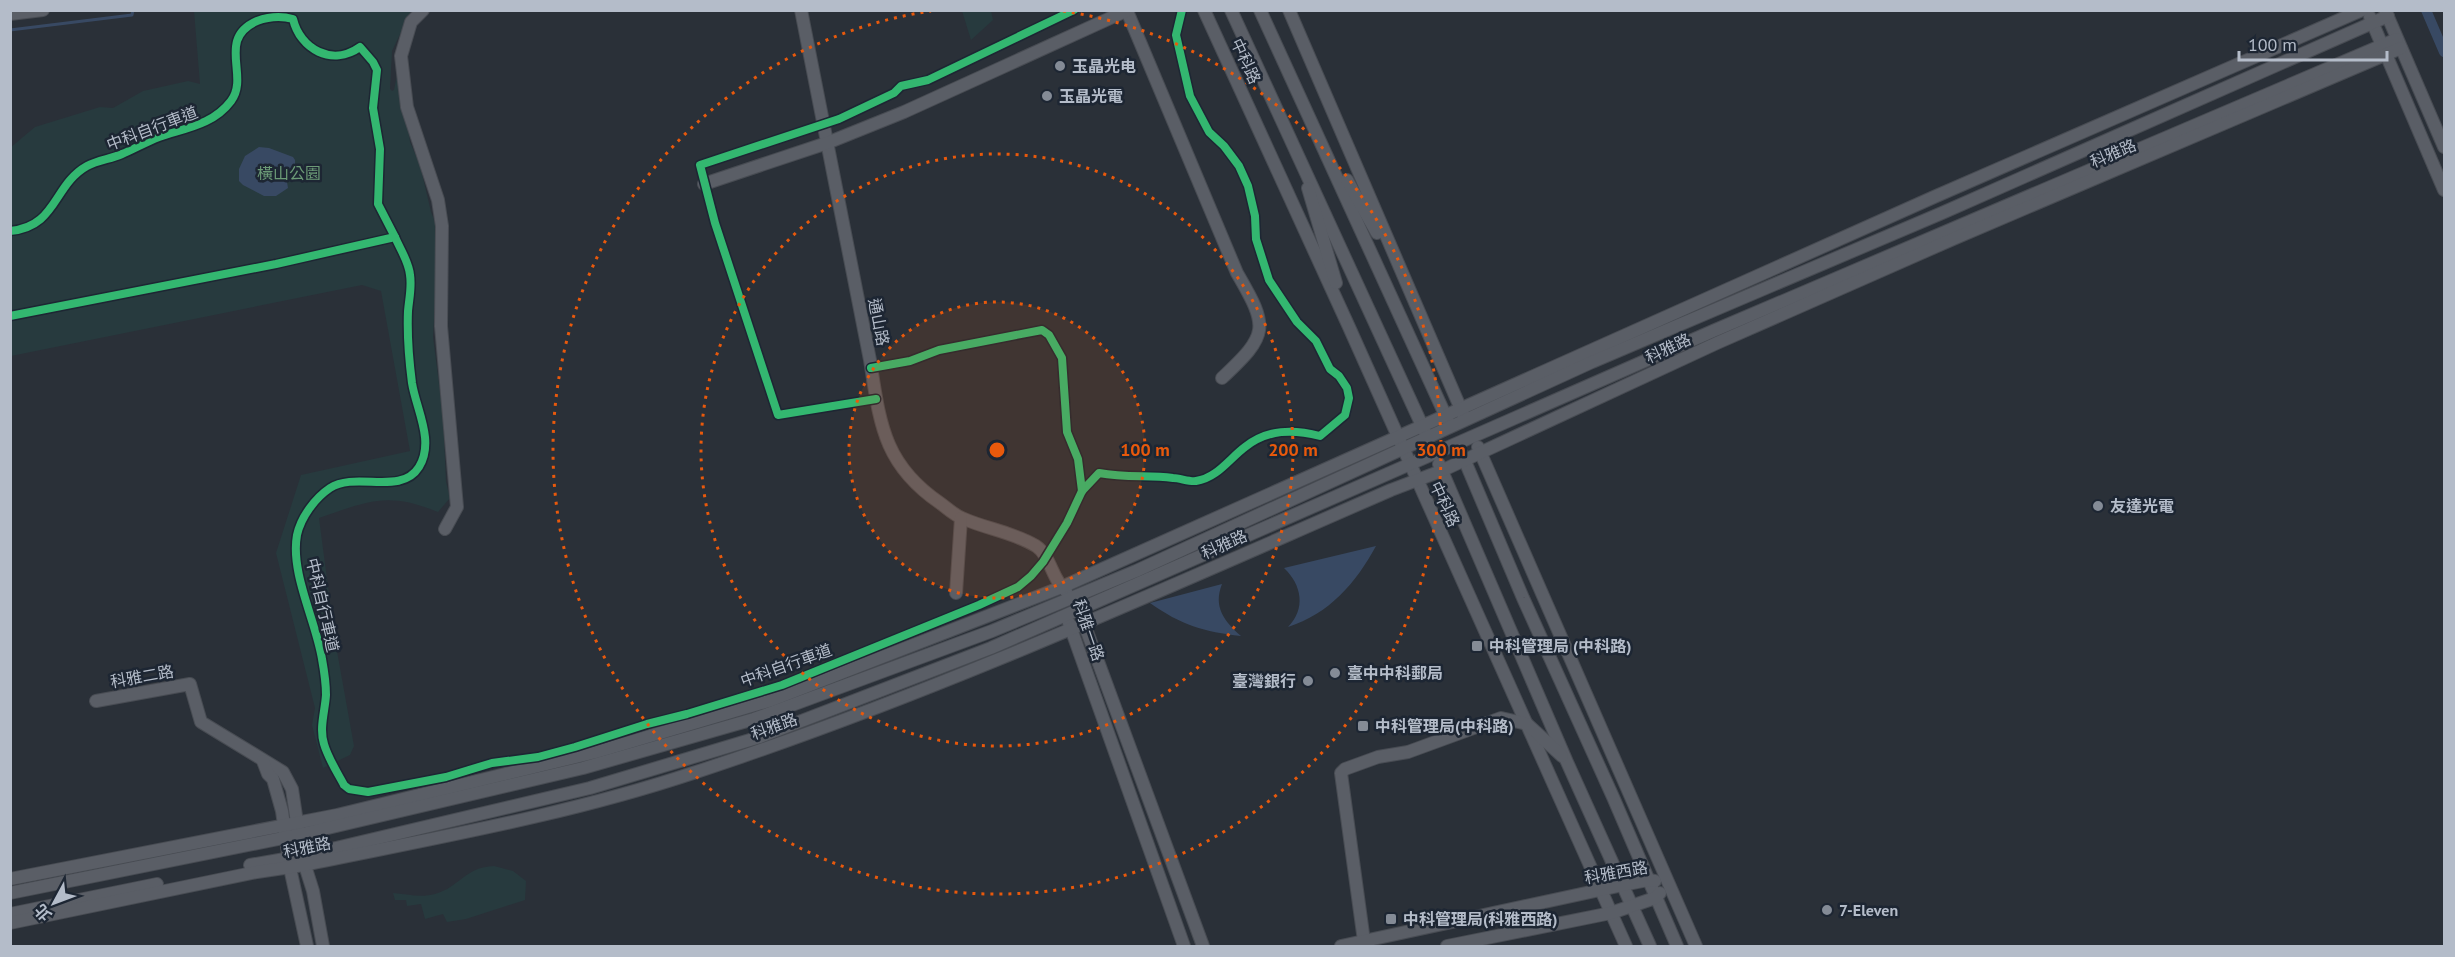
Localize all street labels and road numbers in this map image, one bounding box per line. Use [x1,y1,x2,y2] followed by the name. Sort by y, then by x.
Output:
[1227,35,1265,87] street label: 中科路
[104,101,200,155] street label: 中科自行車道
[2087,134,2139,172] street label: 科雅路
[865,297,893,347] street label: 通山路
[1642,329,1694,367] street label: 科雅路
[1426,478,1464,530] street label: 中科路
[1198,525,1250,563] street label: 科雅路
[302,556,344,654] street label: 中科自行車道
[1069,596,1109,664] street label: 科雅一路
[737,639,835,691] street label: 中科自行車道
[109,661,175,691] street label: 科雅二路
[748,708,800,744] street label: 科雅路
[282,833,332,861] street label: 科雅路
[1583,857,1649,887] street label: 科雅西路

